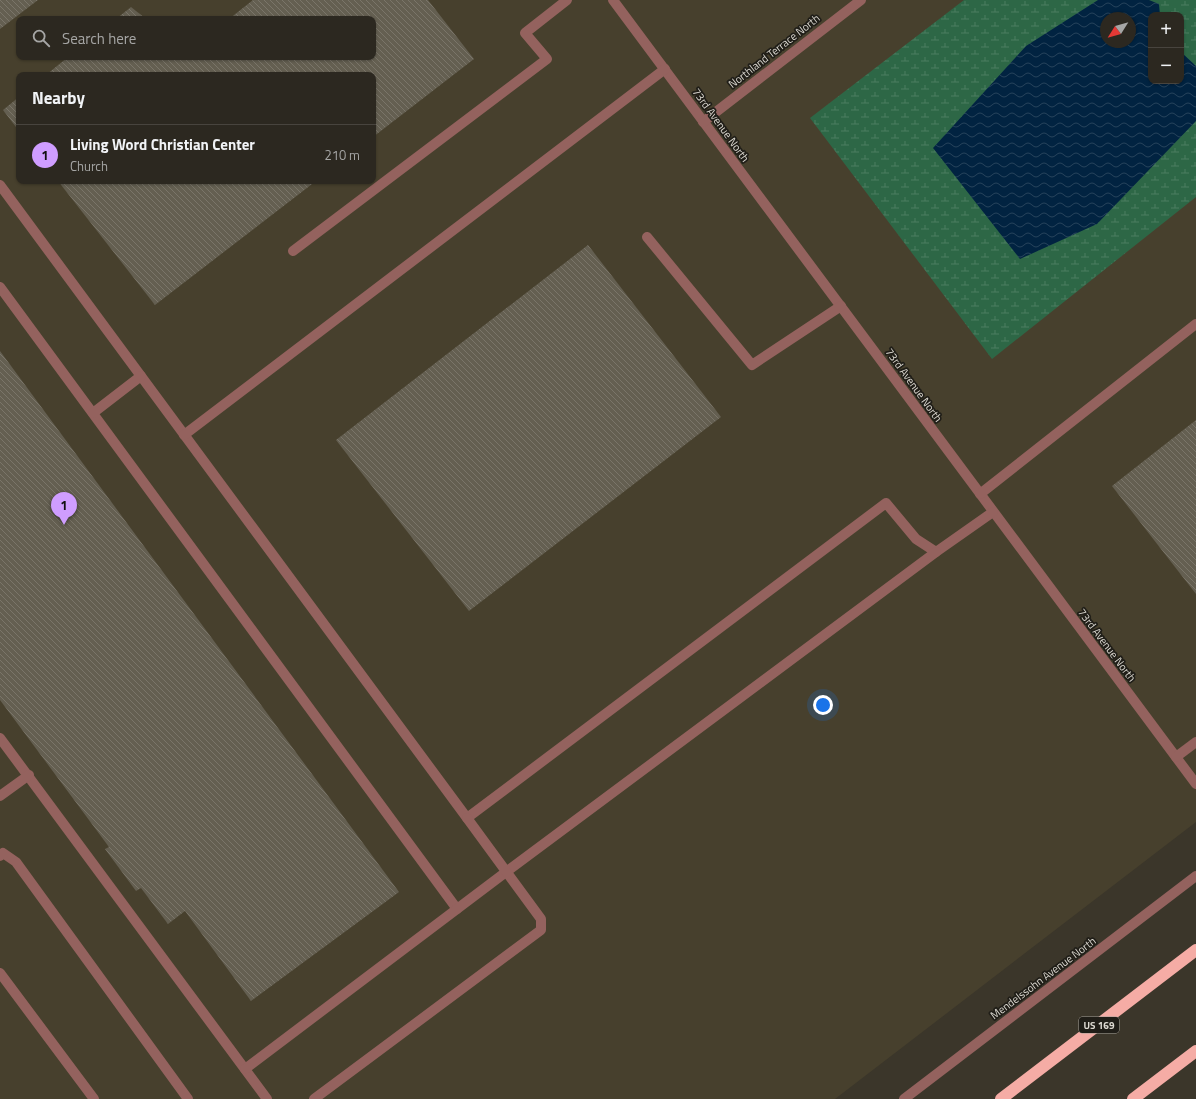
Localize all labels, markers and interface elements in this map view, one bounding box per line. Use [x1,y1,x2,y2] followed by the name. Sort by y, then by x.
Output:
[725,10,823,92] street label: Northland Terrace North
[1100,12,1136,48] north arrow
[1148,12,1184,84] map controls
[1148,12,1184,48] button: +
[16,16,376,60] search box
[30,27,52,49] icon: search
[62,27,136,50] text: Search here
[1148,48,1184,84] button: −
[32,85,85,111] text: Nearby
[689,85,753,165] street label: 73rd Avenue North
[70,133,255,156] text: Living Word Christian Center
[41,145,49,165] text: 1
[324,145,360,165] text: 210 m
[70,156,108,176] text: Church
[882,345,946,425] street label: 73rd Avenue North
[51,492,77,525] pin: 1
[1074,605,1140,685] street label: 73rd Avenue North
[813,695,833,715] your location
[987,933,1099,1023] street label: Mendelssohn Avenue North
[1079,1017,1119,1033] road number: US 169

